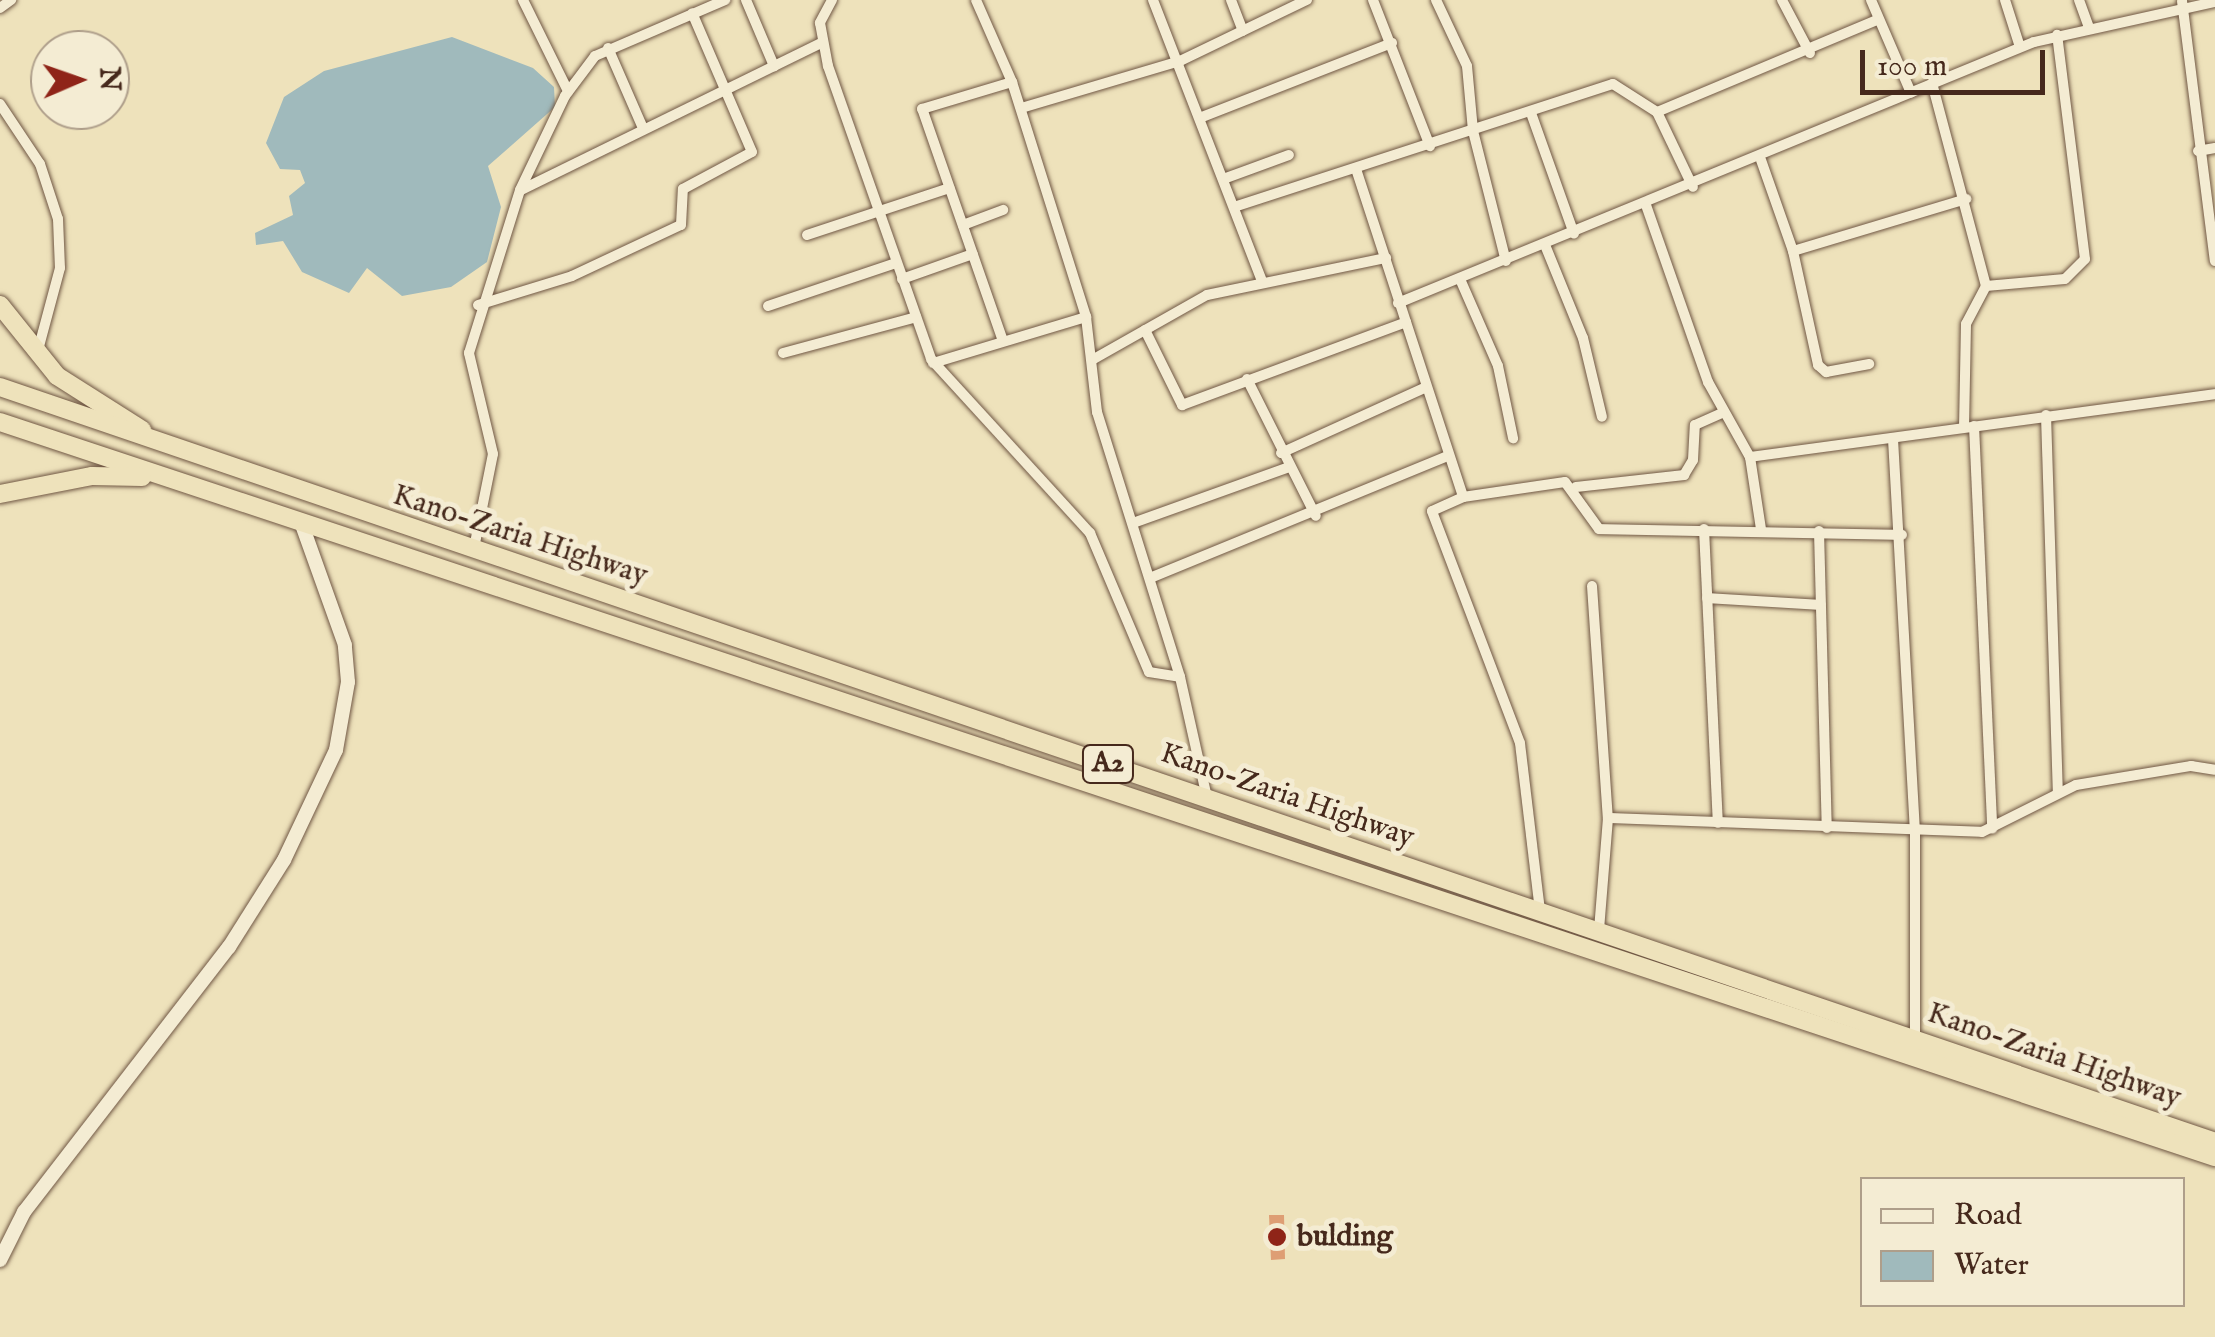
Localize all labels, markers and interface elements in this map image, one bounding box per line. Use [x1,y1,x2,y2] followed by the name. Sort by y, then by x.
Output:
[30,30,130,130] north arrow
[1865,30,2050,92] scale bar
[1877,48,1947,86] text: 100 m
[91,66,126,92] text: N
[388,478,652,594] street label: Kano-Zaria Highway
[1155,736,1419,856] street label: Kano-Zaria Highway
[1080,741,1136,787] road number: A2
[1922,996,2186,1116] street label: Kano-Zaria Highway
[1860,1177,2185,1307] legend
[1954,1197,2022,1235] text: Road
[1297,1219,1393,1255] place label: bulding
[1266,1226,1288,1248] marker: bulding
[1954,1247,2029,1285] text: Water

